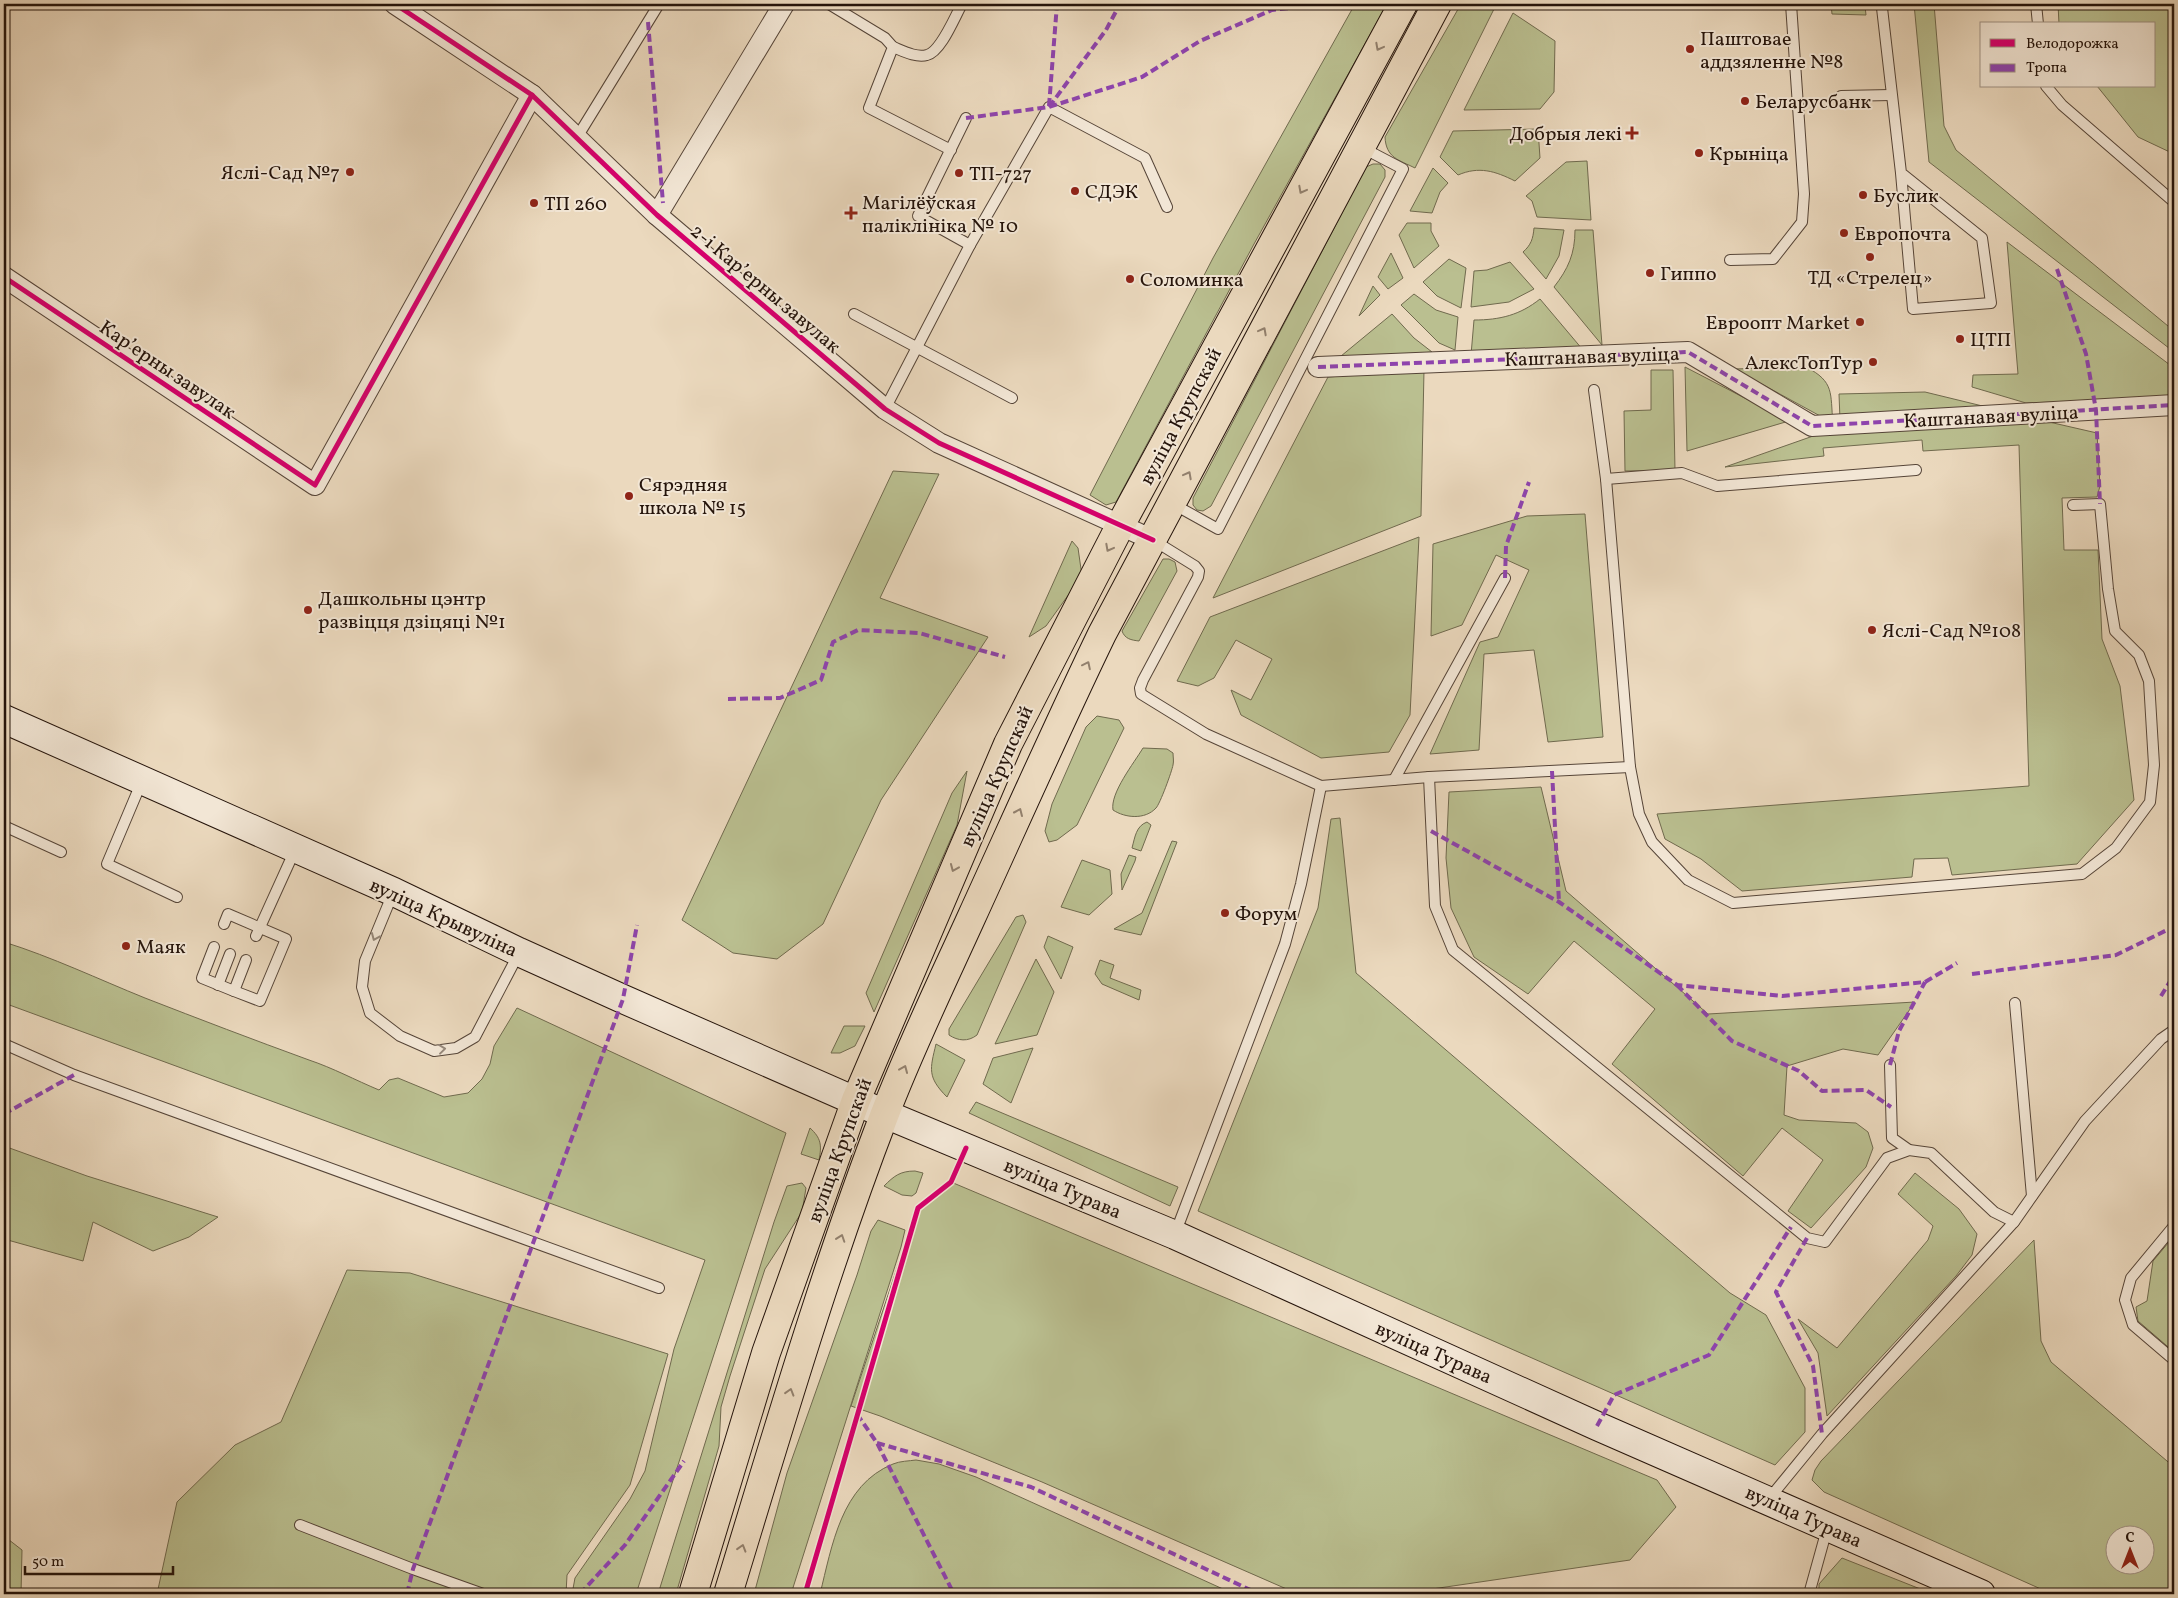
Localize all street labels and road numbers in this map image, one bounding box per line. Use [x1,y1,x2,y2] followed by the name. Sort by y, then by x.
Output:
[683,218,846,361] street label: 2-і Карʼерны завулак
[93,314,241,427] street label: Карʼерны завулак
[1504,341,1680,375] street label: Каштанавая вуліца
[1134,343,1230,491] street label: вуліца Крупскай
[1903,399,2080,437] street label: Каштанавая вуліца
[954,702,1042,852] street label: вуліца Крупскай
[364,872,522,965] street label: вуліца Крывуліна
[802,1075,880,1227] street label: вуліца Крупскай
[999,1152,1125,1227] street label: вуліца Турава
[1370,1316,1496,1392] street label: вуліца Турава
[1740,1480,1866,1556] street label: вуліца Турава

